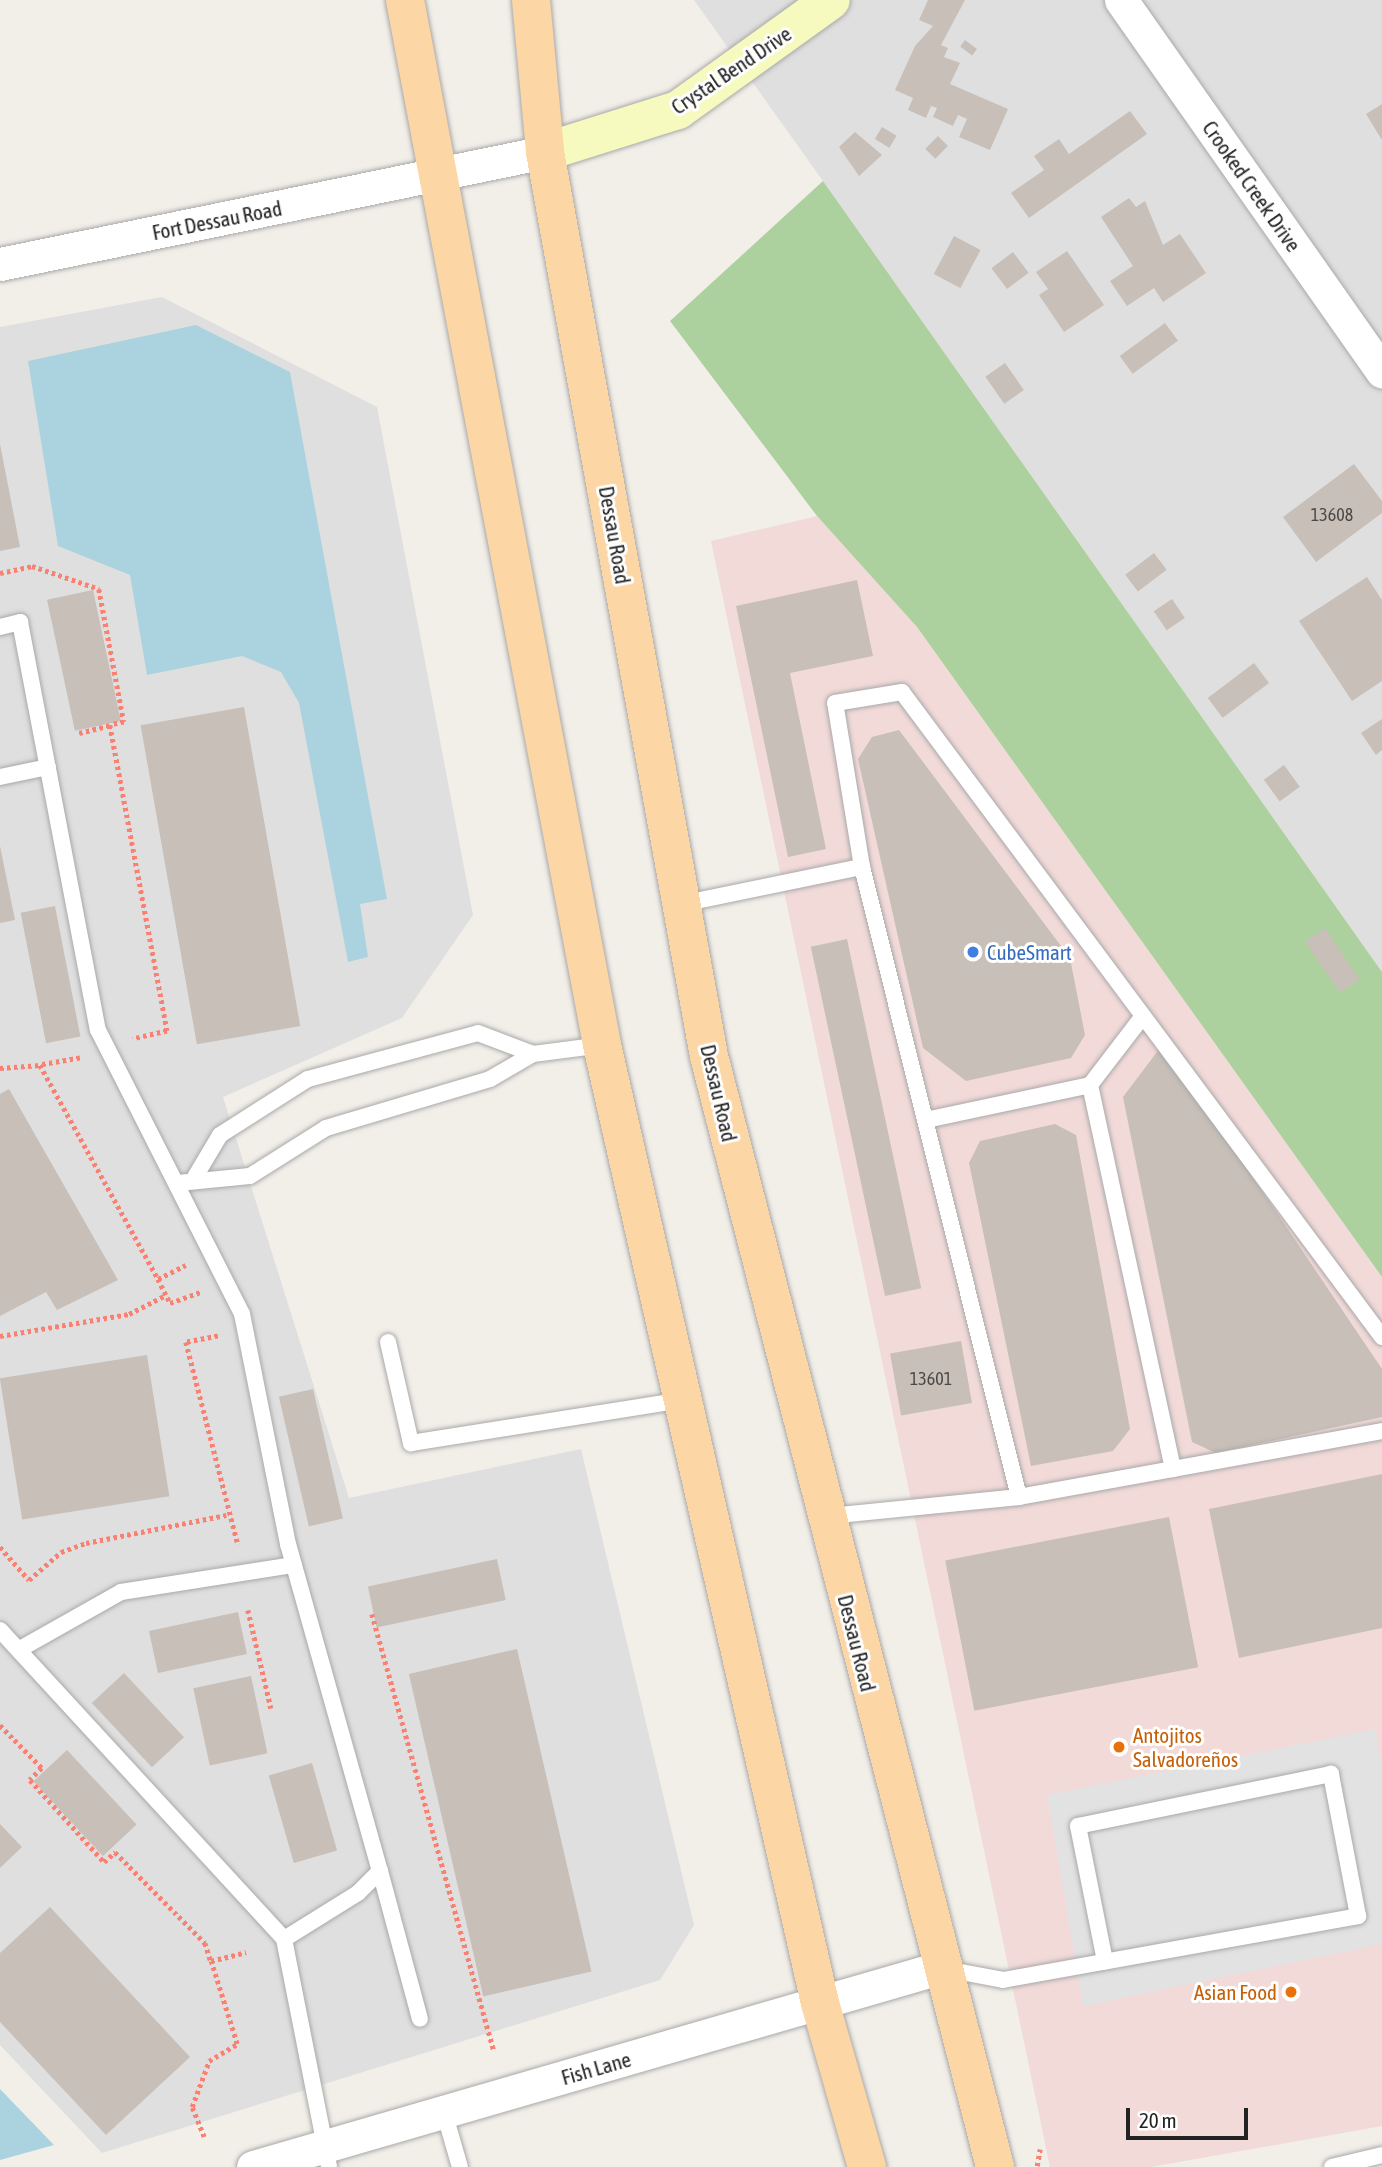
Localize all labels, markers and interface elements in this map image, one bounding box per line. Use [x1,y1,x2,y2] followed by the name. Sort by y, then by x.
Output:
[666,21,796,119] street label: Crystal Bend Drive
[1198,116,1306,256] street label: Crooked Creek Drive
[150,195,284,245] street label: Fort Dessau Road
[594,484,636,586] street label: Dessau Road
[1311,504,1353,526] house number: 13608
[987,939,1072,965] place label: CubeSmart
[965,944,981,960] marker: CubeSmart
[696,1042,742,1144] street label: Dessau Road
[910,1368,952,1390] house number: 13601
[833,1592,881,1694] street label: Dessau Road
[1133,1722,1238,1772] place label: Antojitos Salvadoreños
[1111,1739,1127,1755] marker: Antojitos Salvadoreños
[1194,1979,1277,2005] place label: Asian Food
[1283,1984,1299,2000] marker: Asian Food
[558,2046,634,2090] street label: Fish Lane
[1130,2094,1252,2138] scale bar
[1139,2108,1177,2132] text: 20 m

